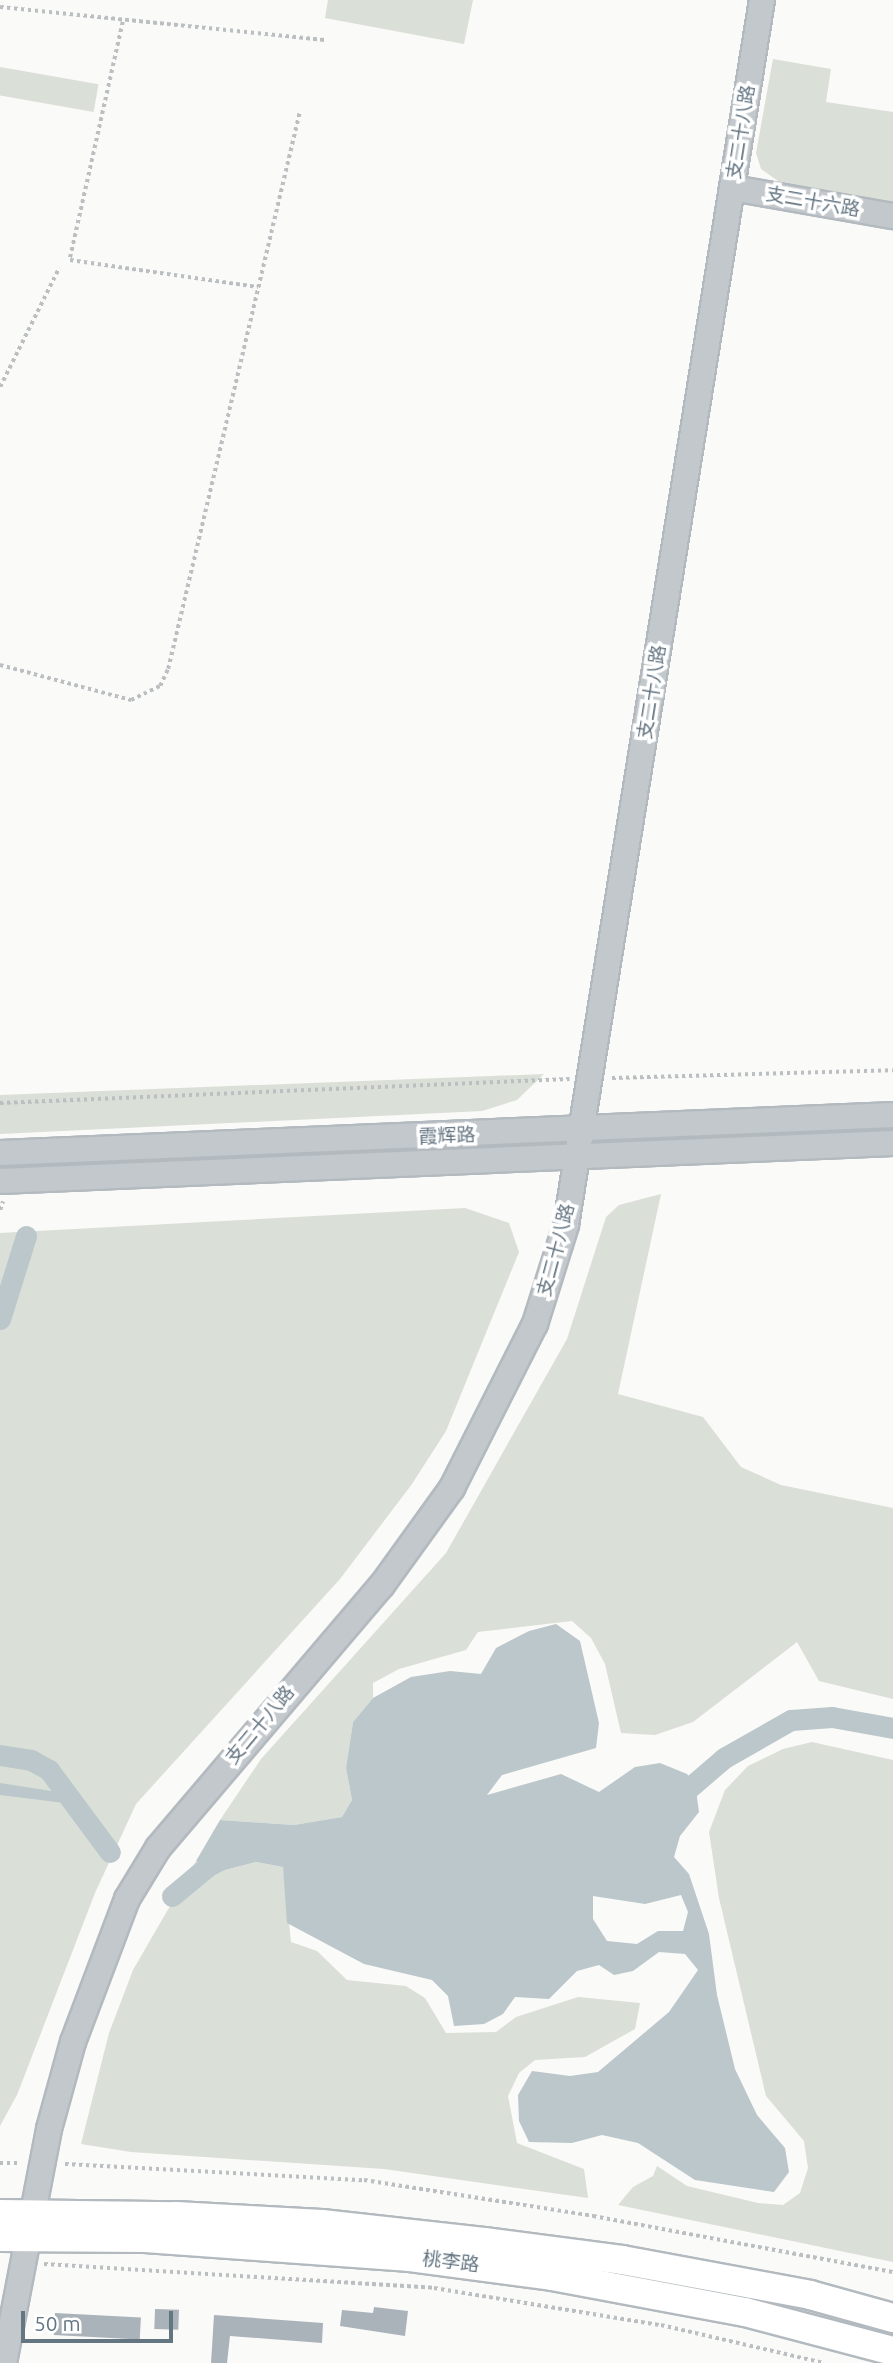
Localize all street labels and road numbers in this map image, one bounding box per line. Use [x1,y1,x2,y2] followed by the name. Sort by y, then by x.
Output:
[722,83,760,181] street label: 支二十八路
[764,183,862,221] street label: 支二十六路
[633,643,671,741] street label: 支二十八路
[418,1124,476,1148] street label: 霞辉路
[533,1201,579,1299] street label: 支二十八路
[221,1681,299,1769] street label: 支二十八路
[421,2247,481,2277] street label: 桃李路

